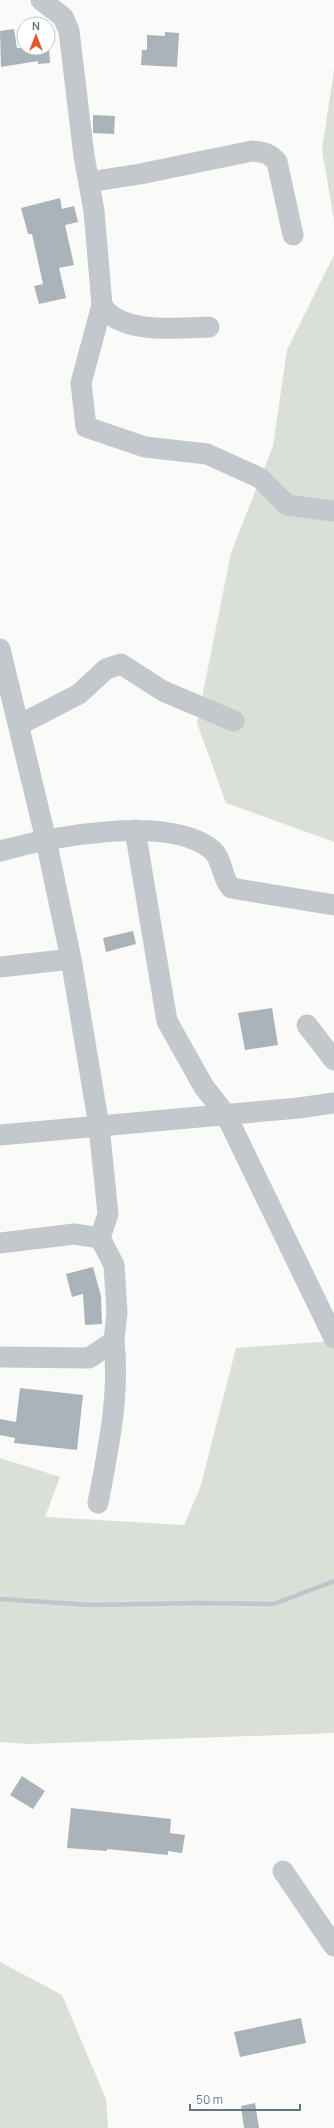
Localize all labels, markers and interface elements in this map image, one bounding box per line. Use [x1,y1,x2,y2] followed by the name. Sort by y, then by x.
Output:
[16,16,56,56] north arrow
[32,18,40,33] text: N
[190,2086,300,2112] scale bar
[196,2091,223,2108] text: 50 m

